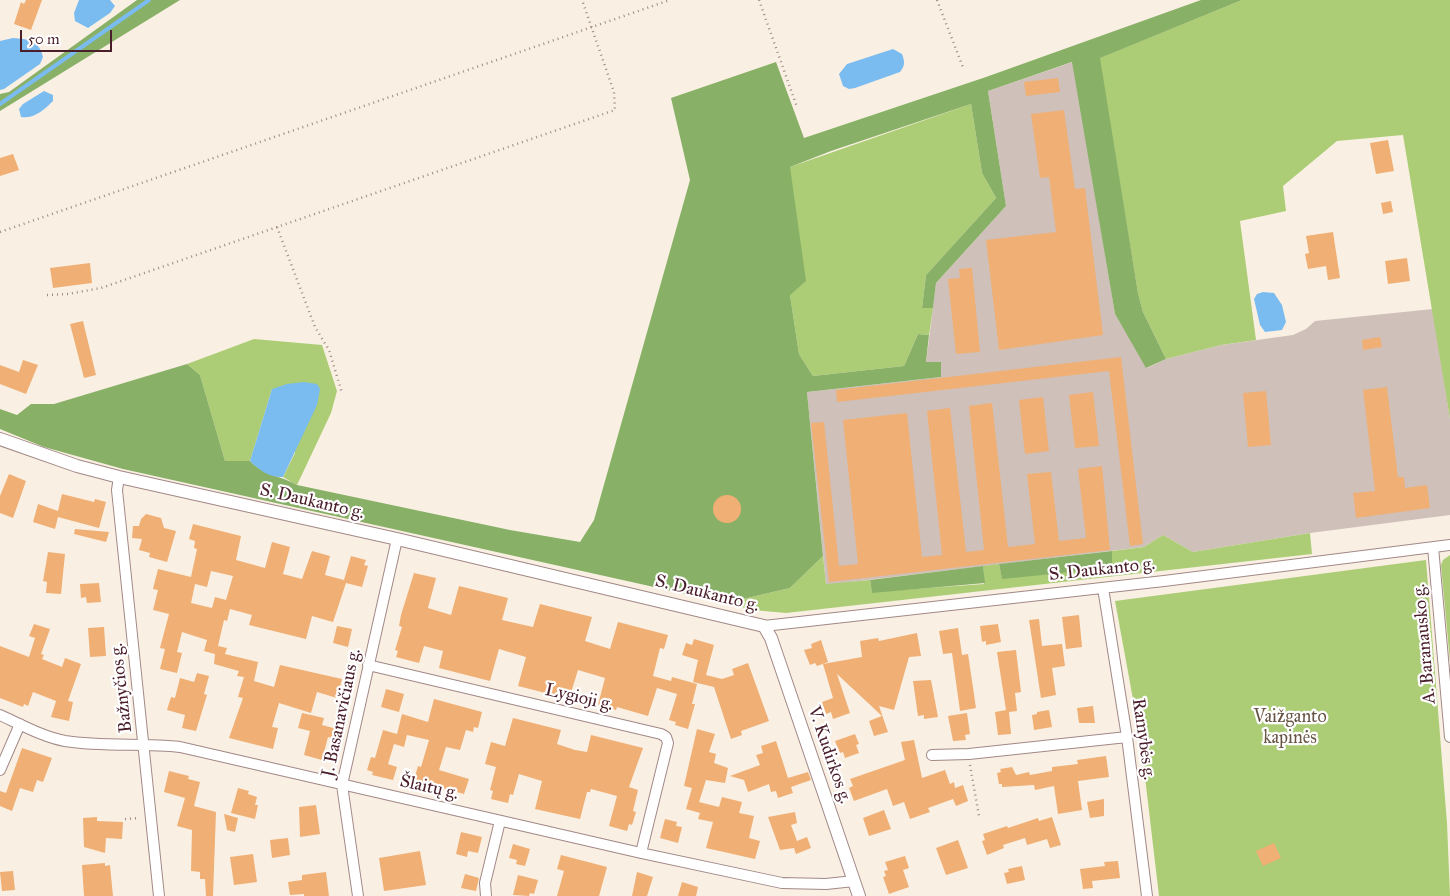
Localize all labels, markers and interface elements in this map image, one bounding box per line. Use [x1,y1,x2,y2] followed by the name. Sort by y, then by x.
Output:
[22,20,115,52] scale bar
[28,30,60,48] text: 50 m
[258,479,366,525] street label: S. Daukanto g.
[1048,554,1156,586] street label: S. Daukanto g.
[653,571,761,617] street label: S. Daukanto g.
[1409,583,1441,705] street label: A. Baranausko g.
[107,642,137,734] street label: Bažnyčios g.
[318,647,366,779] street label: J. Basanavičiaus g.
[543,680,615,716] street label: Lygioji g.
[1127,697,1159,781] street label: Ramybės g.
[802,703,856,807] street label: V. Kudirkos g.
[1253,707,1327,750] park label: Vaižganto kapinės
[398,771,460,805] street label: Šlaitų g.

